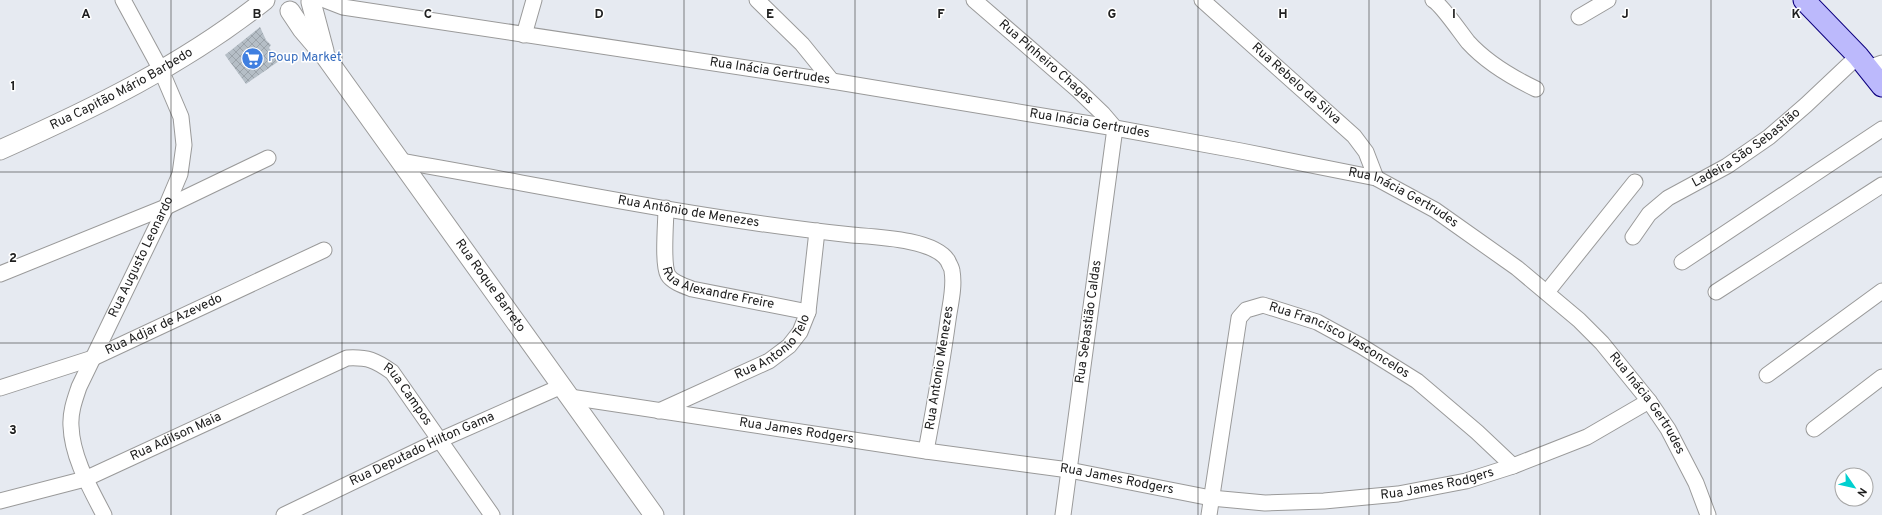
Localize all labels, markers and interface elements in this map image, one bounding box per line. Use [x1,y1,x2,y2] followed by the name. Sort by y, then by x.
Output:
[81,7,91,23] text: A
[253,7,262,23] text: B
[424,7,432,23] text: C
[594,7,604,23] text: D
[766,7,774,23] text: E
[937,7,945,23] text: F
[1108,7,1117,23] text: G
[1278,7,1288,23] text: H
[1452,7,1456,23] text: I
[1621,7,1629,23] text: J
[1791,7,1801,23] text: K
[995,17,1096,108] street label: Rua Pinheiro Chagas
[1248,40,1344,128] street label: Rua Rebelo da Silva
[48,45,196,134] street label: Rua Capitão Mário Barbedo
[239,45,265,71] supermarket icon: Poup Market
[268,50,342,66] place label: Poup Market
[709,55,831,89] street label: Rua Inácia Gertrudes
[10,79,16,95] text: 1
[1690,105,1804,191] street label: Ladeira São Sebastião
[1028,106,1151,142] street label: Rua Inácia Gertrudes
[1347,165,1461,232] street label: Rua Inácia Gertrudes
[616,193,760,231] street label: Rua Antônio de Menezes
[106,194,177,320] street label: Rua Augusto Leonardo
[451,236,529,336] street label: Rua Roque Barreto
[9,251,17,267] text: 2
[1072,259,1106,385] street label: Rua Sebastião Caldas
[658,265,775,313] street label: Rua Alexandre Freire
[103,291,225,359] street label: Rua Adjar de Azevedo
[1267,299,1412,382] street label: Rua Francisco Vasconcelos
[922,305,958,431] street label: Rua Antonio Menezes
[732,312,814,383] street label: Rua Antonio Telo
[1605,349,1688,457] street label: Rua Inácia Gertrudes
[380,360,435,429] street label: Rua Campos
[128,409,224,465] street label: Rua Adilson Maia
[347,409,497,490] street label: Rua Deputado Hilton Gama
[738,415,855,448] street label: Rua James Rodgers
[9,423,17,439] text: 3
[1059,461,1175,498] street label: Rua James Rodgers
[1380,465,1496,504] street label: Rua James Rodgers
[1834,467,1874,507] north arrow
[1853,485,1869,499] text: N

